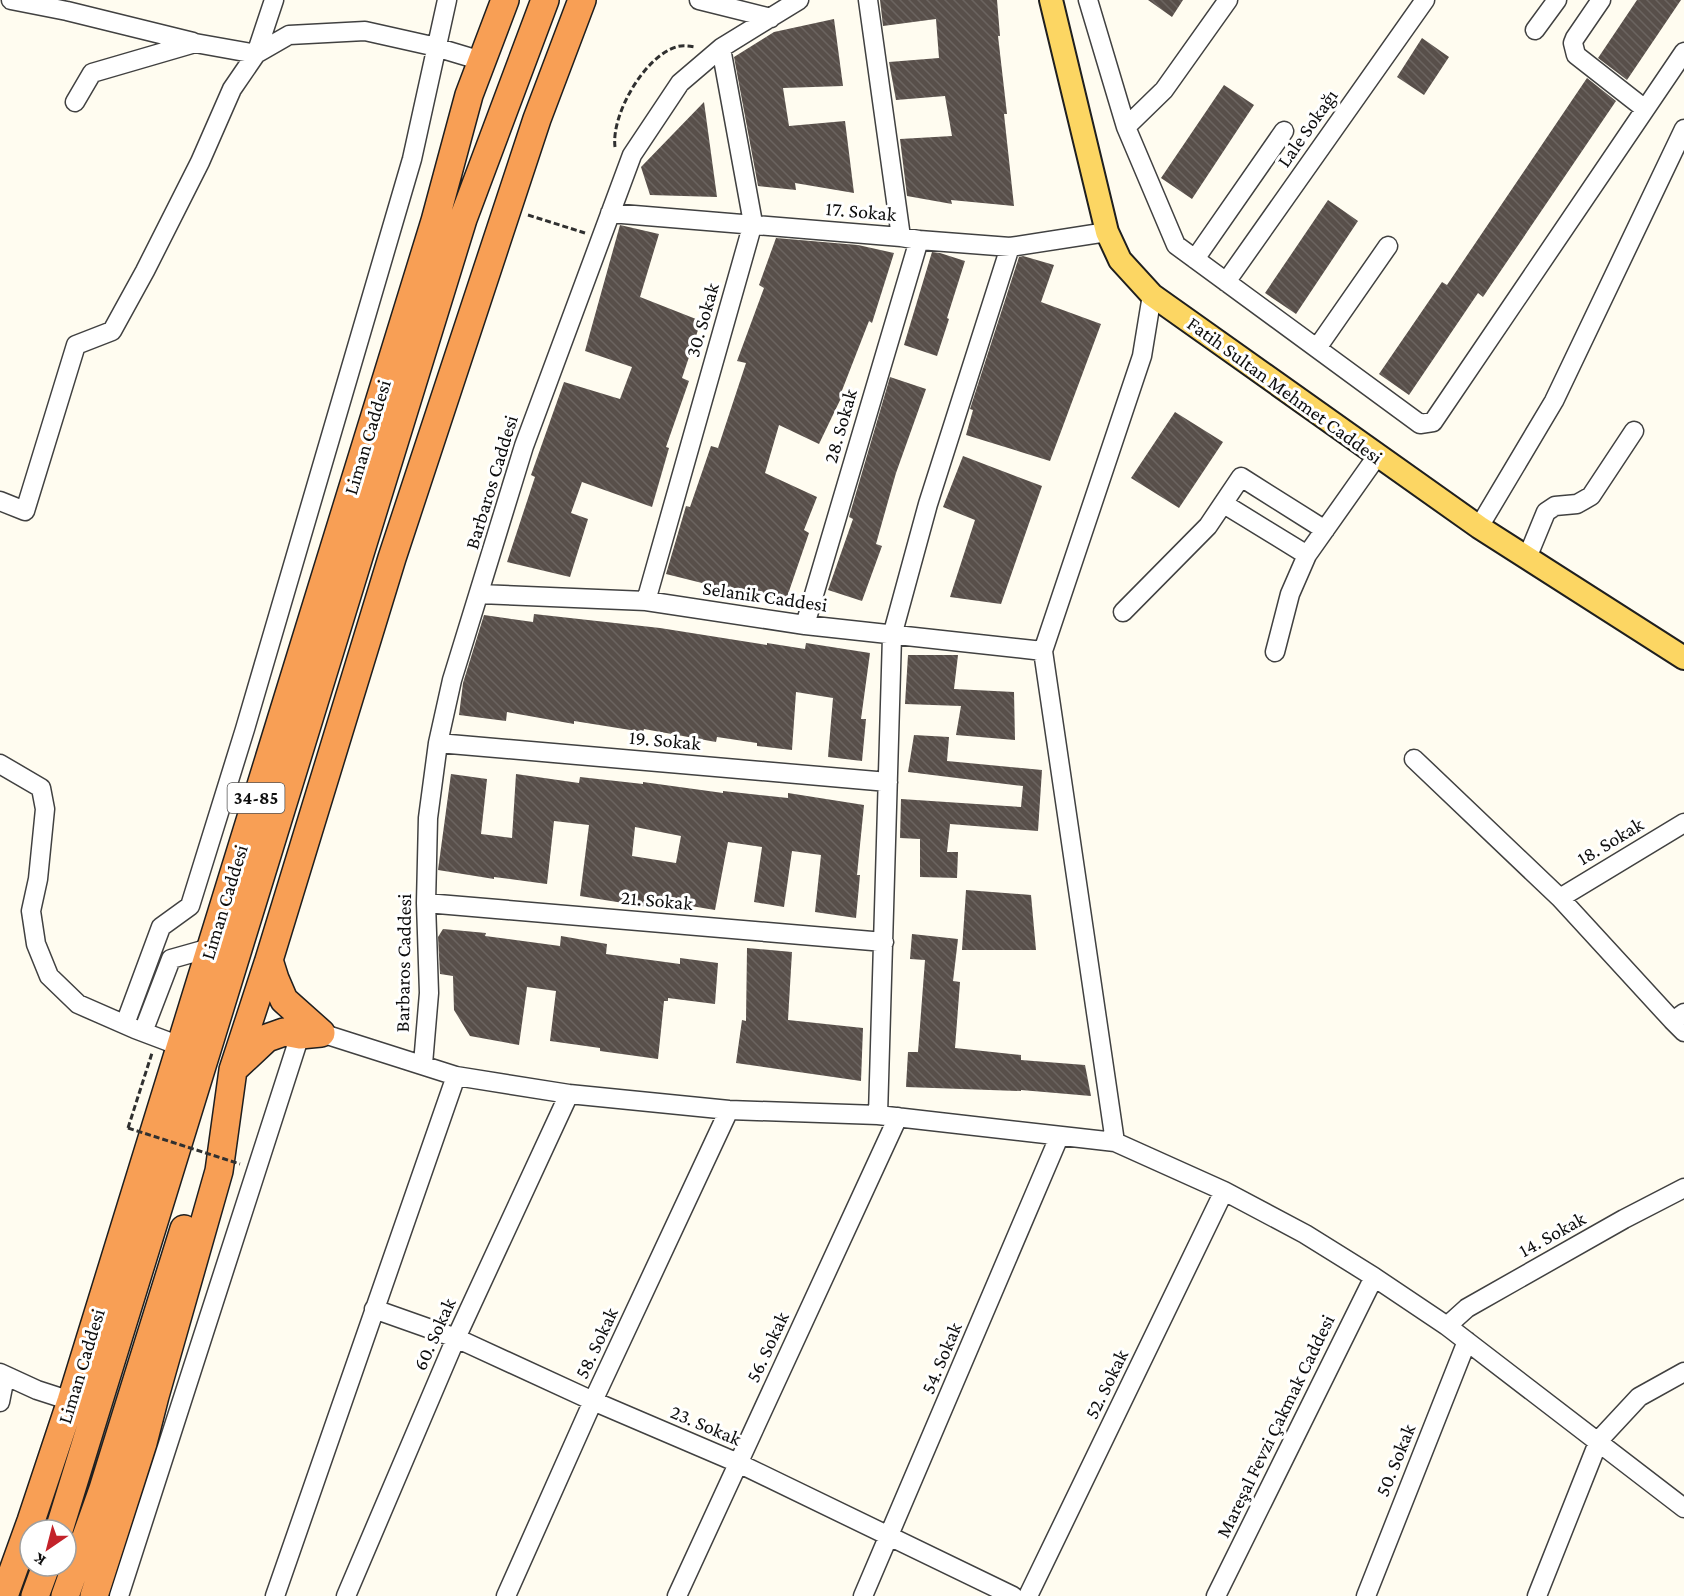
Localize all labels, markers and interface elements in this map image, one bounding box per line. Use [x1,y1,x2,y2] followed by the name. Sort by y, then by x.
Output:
[1272,85,1343,172] street label: Lale Sokağı
[825,197,898,225] street label: 17. Sokak
[681,280,723,360] street label: 30. Sokak
[1183,312,1387,468] street label: Fatih Sultan Mehmet Caddesi
[339,377,395,497] street label: Liman Caddesi
[819,386,861,466] street label: 28. Sokak
[460,412,522,552] street label: Barbaros Caddesi
[701,576,829,616] street label: Selanik Caddesi
[628,726,702,754] street label: 19. Sokak
[228,783,284,813] road number: 34-85
[1573,813,1647,869] street label: 18. Sokak
[196,842,252,962] street label: Liman Caddesi
[620,886,694,914] street label: 21. Sokak
[391,893,415,1033] street label: Barbaros Caddesi
[1515,1207,1590,1261] street label: 14. Sokak
[408,1294,460,1374] street label: 60. Sokak
[570,1304,622,1382] street label: 58. Sokak
[53,1306,109,1426] street label: Liman Caddesi
[741,1308,793,1386] street label: 56. Sokak
[1211,1311,1340,1542] street label: Mareşal Fevzi Çakmak Caddesi
[916,1319,966,1397] street label: 54. Sokak
[1080,1345,1132,1422] street label: 52. Sokak
[667,1400,745,1450] street label: 23. Sokak
[1371,1420,1420,1499] street label: 50. Sokak
[18,1518,78,1578] north arrow
[30,1550,49,1570] text: K

